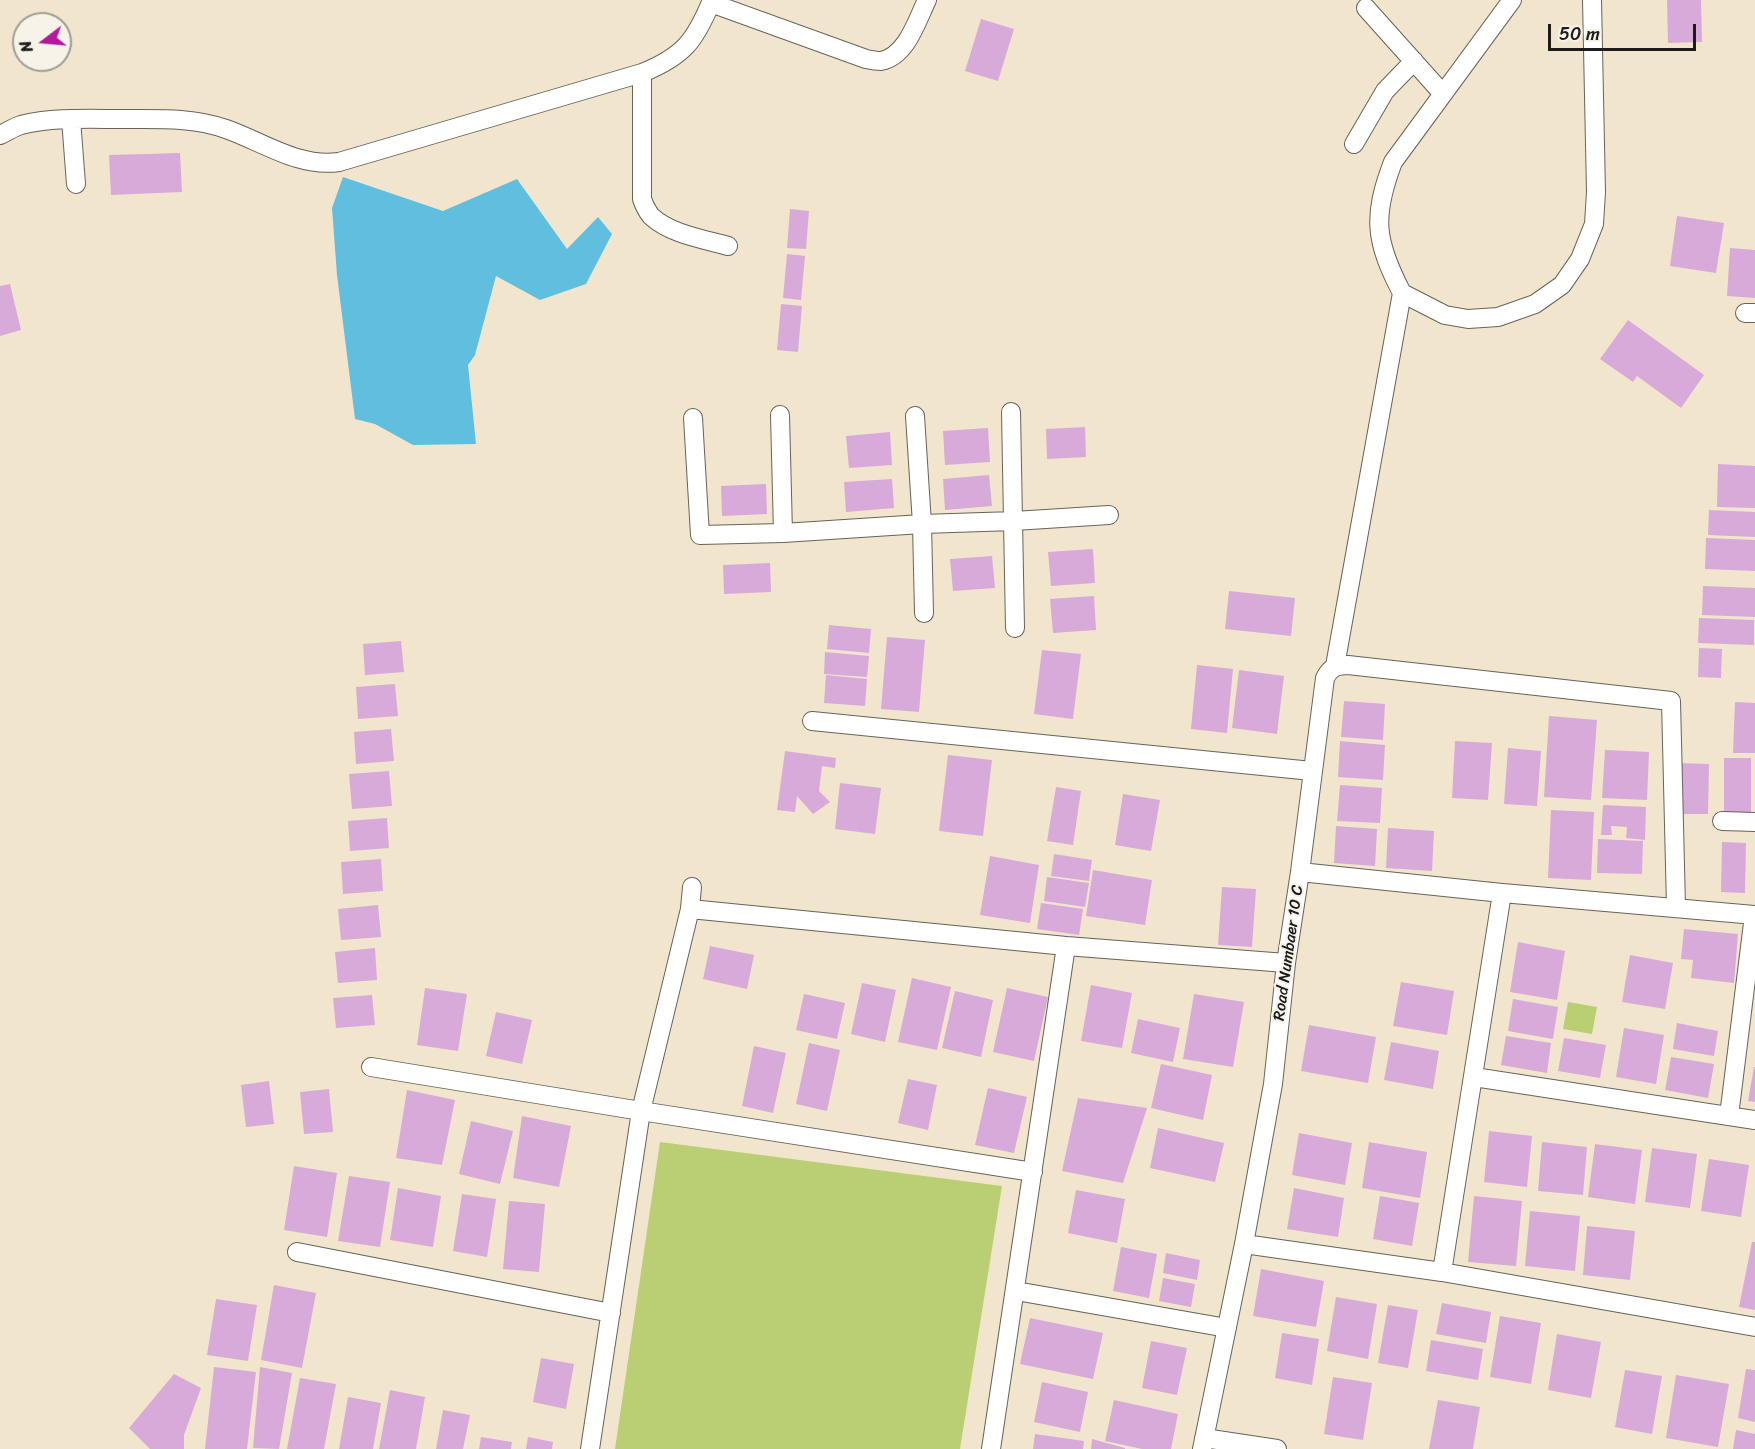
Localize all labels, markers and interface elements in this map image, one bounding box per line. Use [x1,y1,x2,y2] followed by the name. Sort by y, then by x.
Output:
[12,12,72,72] north arrow
[1551,12,1700,50] scale bar
[1559,18,1600,50] text: 50 m
[11,37,42,56] text: N
[1270,884,1308,1022] street label: Road Numbaer 10 C

